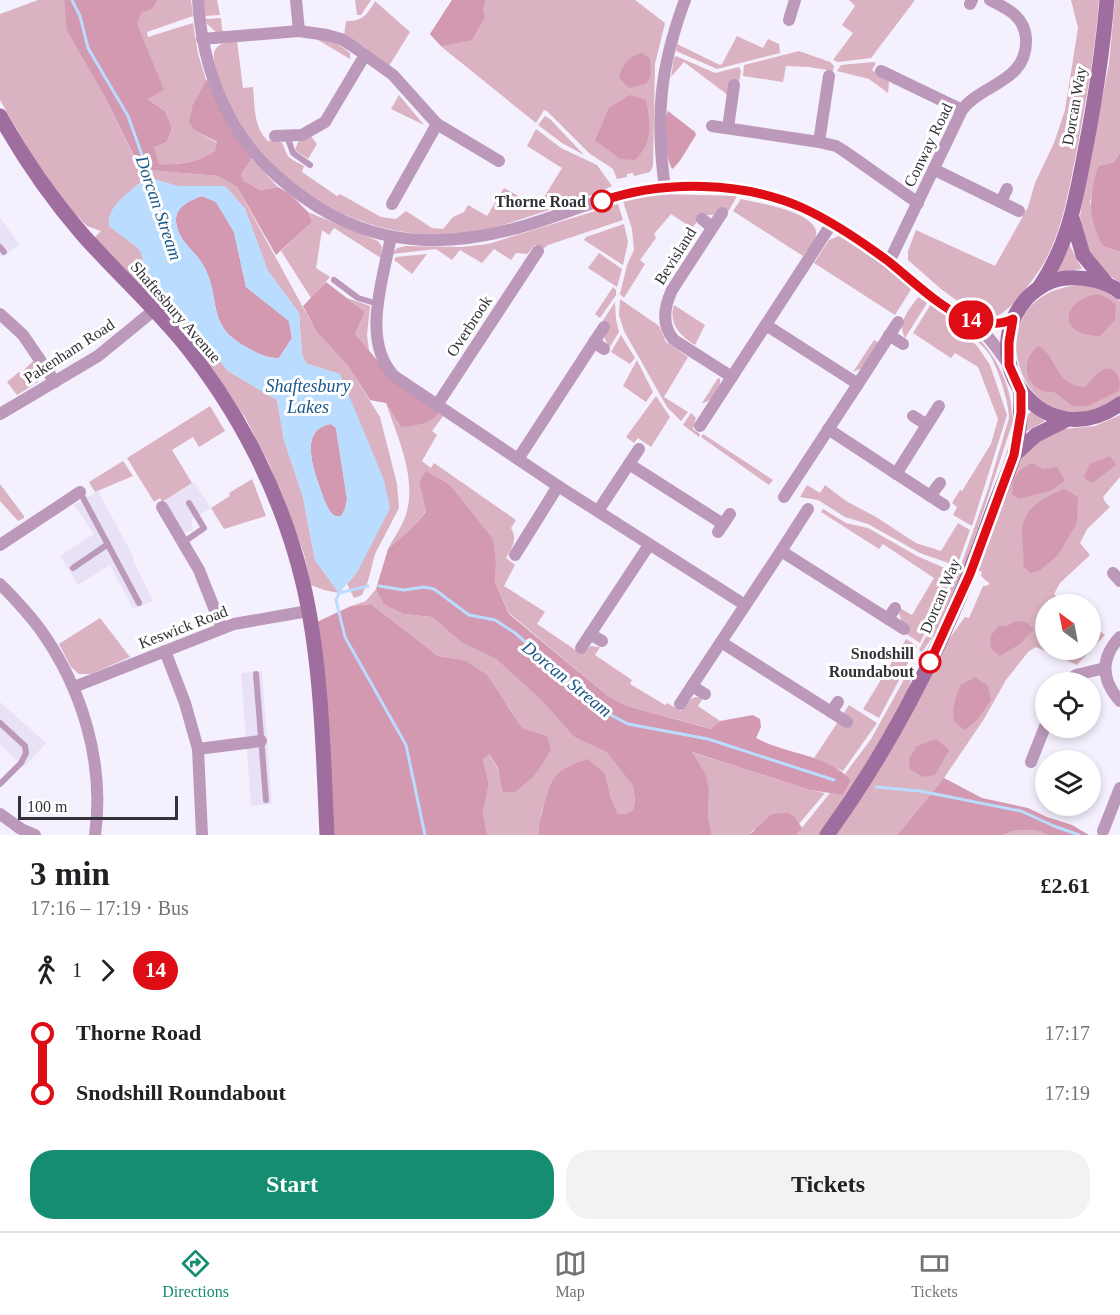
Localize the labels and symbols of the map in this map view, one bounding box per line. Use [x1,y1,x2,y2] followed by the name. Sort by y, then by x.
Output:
[1059,65,1090,147] street label: Dorcan Way
[900,100,957,190] street label: Conway Road
[131,152,186,263] water label: Dorcan Stream
[591,190,613,212] marker: Thorne Road
[495,193,586,210] place label: Thorne Road
[651,224,699,288] street label: Bevisland
[127,258,224,367] street label: Shaftesbury Avenue
[443,292,495,360] street label: Overbrook
[944,300,998,340] line badge: 14
[21,315,117,387] street label: Pakenham Road
[266,376,351,417] water label: Shaftesbury Lakes
[917,556,964,636] street label: Dorcan Way
[1035,594,1101,660] north arrow
[136,602,230,652] street label: Keswick Road
[518,636,616,721] water label: Dorcan Stream
[829,645,915,680] place label: Snodshill Roundabout
[919,651,941,673] marker: Snodshill Roundabout
[18,793,178,820] scale bar

